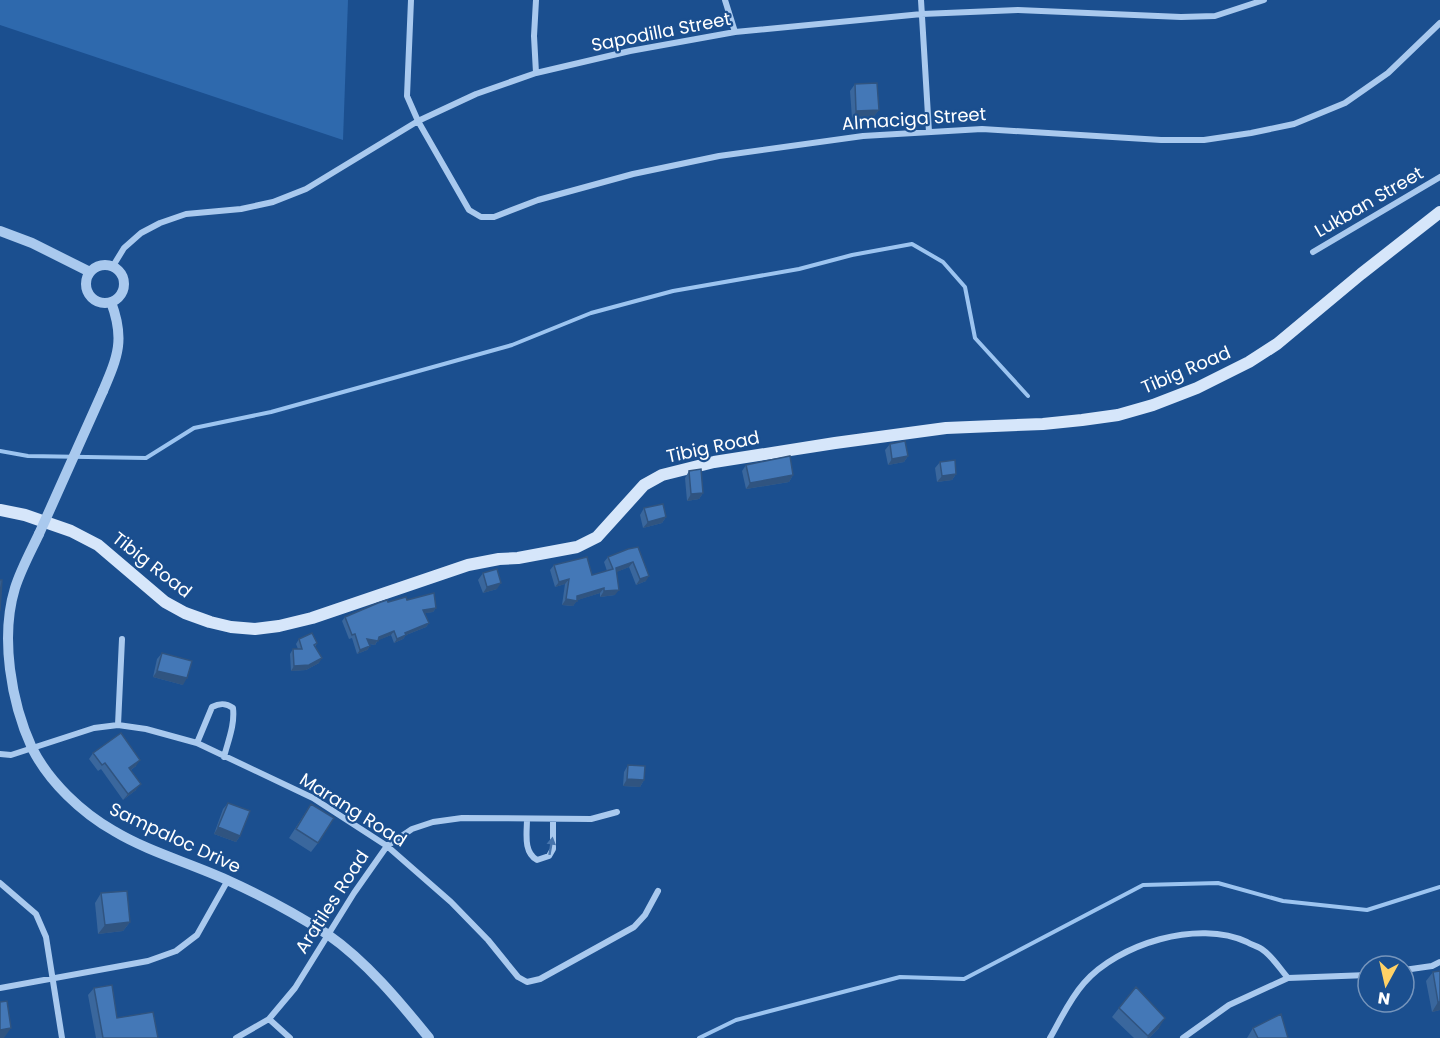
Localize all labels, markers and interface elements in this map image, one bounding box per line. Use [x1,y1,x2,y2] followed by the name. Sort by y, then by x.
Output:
[589,6,733,57] street label: Sapodilla Street
[841,101,987,136] street label: Almaciga Street
[1310,160,1428,243] street label: Lukban Street
[1137,340,1234,400] street label: Tibig Road
[664,424,762,469] street label: Tibig Road
[107,526,197,604] street label: Tibig Road
[295,767,412,852] street label: Marang Road
[105,796,245,879] street label: Sampaloc Drive
[547,836,556,855] one-way arrow
[289,845,374,958] street label: Aratiles Road
[1356,954,1416,1014] north arrow
[1376,986,1392,1011] text: N

